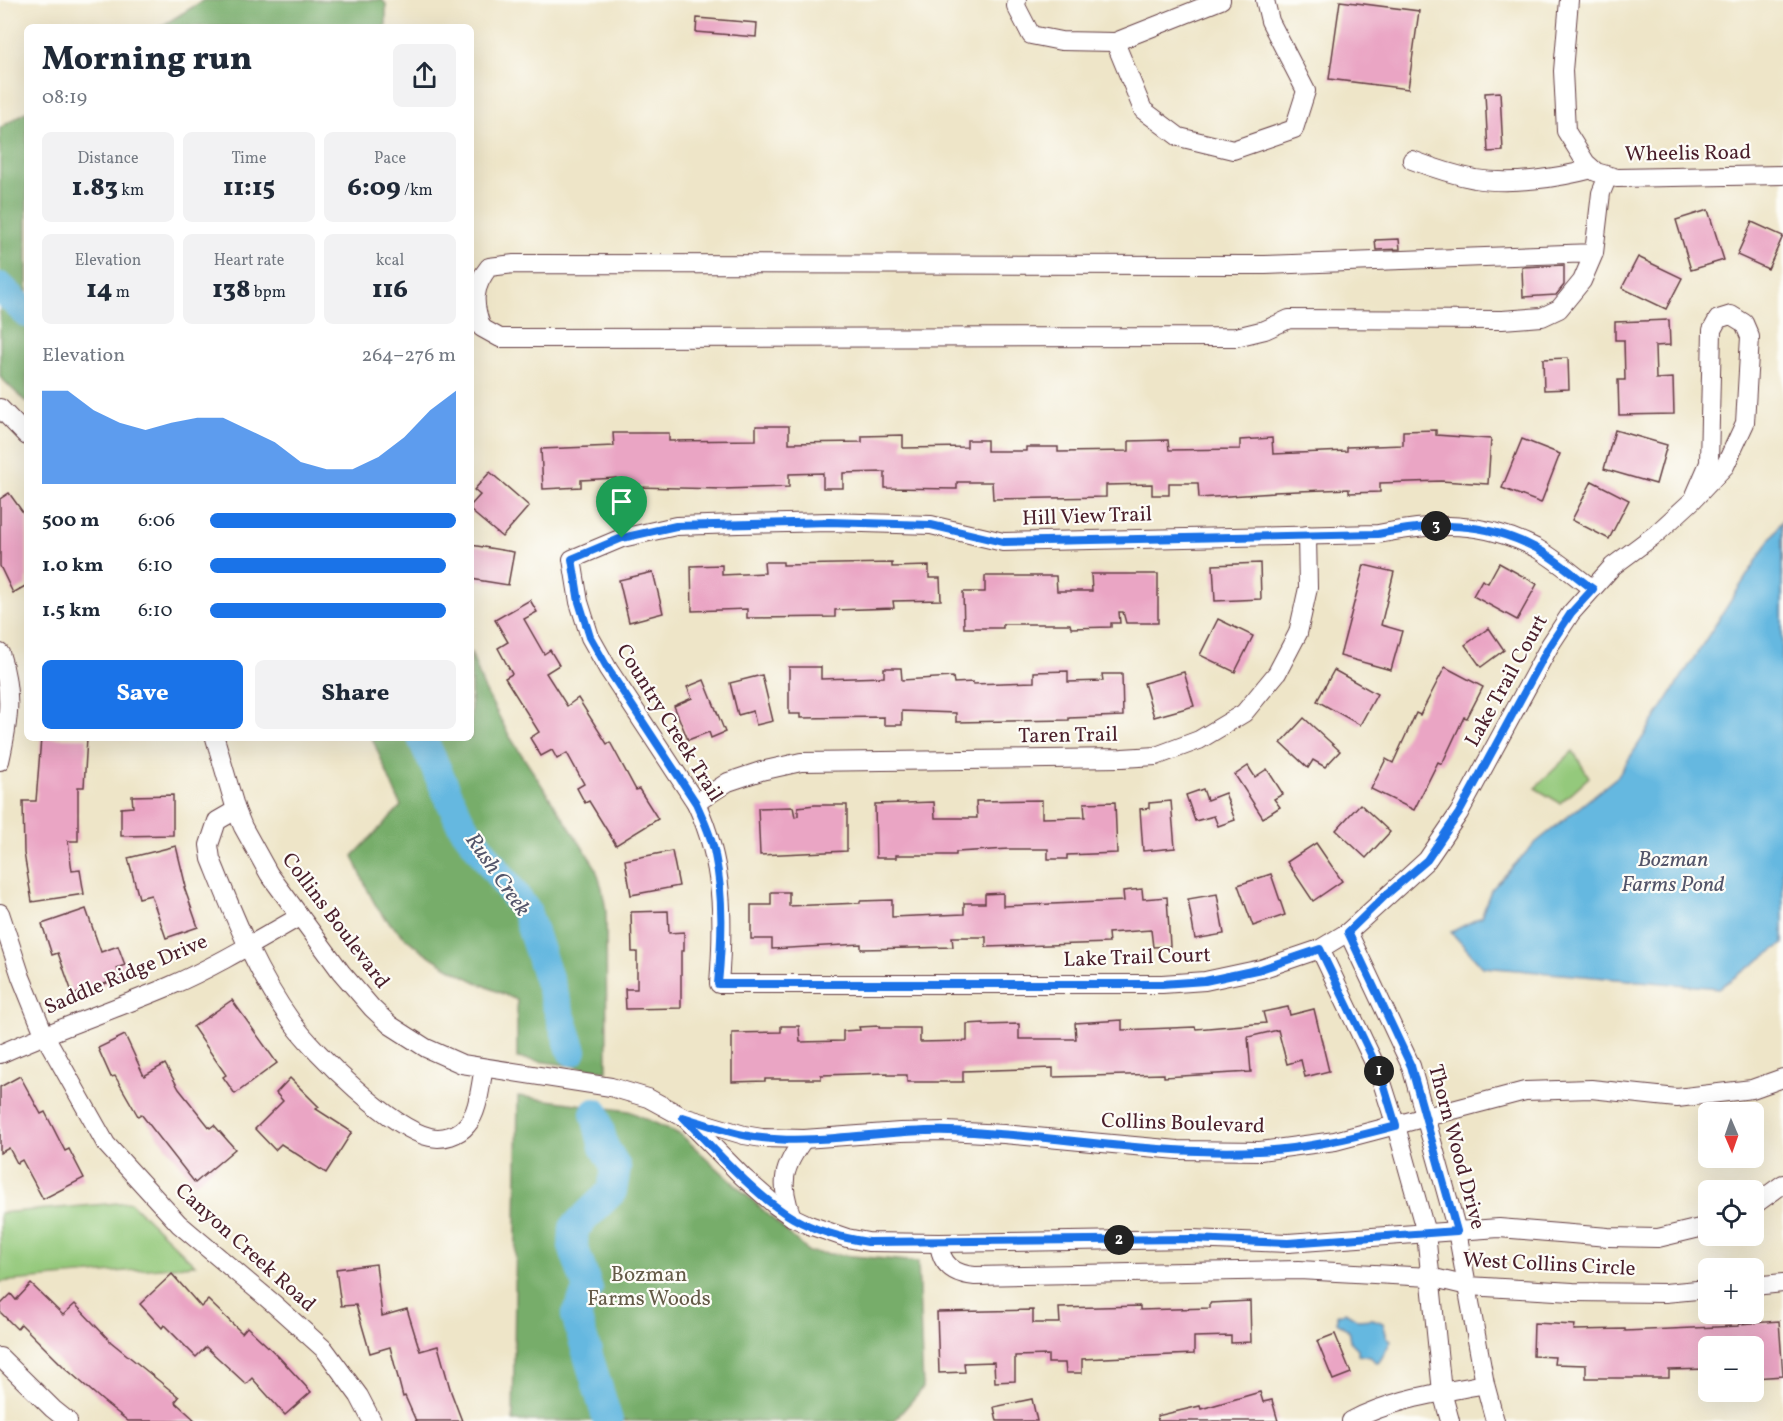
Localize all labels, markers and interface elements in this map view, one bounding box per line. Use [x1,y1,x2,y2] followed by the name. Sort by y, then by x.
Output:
[42,38,252,84] text: Morning run
[393,44,456,107] button: share
[42,84,87,112] text: 08:19
[1625,138,1751,170] street label: Wheelis Road
[77,148,139,170] text: Distance
[231,148,267,170] text: Time
[374,148,406,170] text: Pace
[72,170,118,206] text: 1.83
[223,170,275,206] text: 11:15
[347,170,401,206] text: 6:09
[118,180,144,202] text: km
[401,180,433,202] text: /km
[75,250,141,272] text: Elevation
[214,250,284,272] text: Heart rate
[376,250,404,272] text: kcal
[86,272,112,308] text: 14
[212,272,251,308] text: 138
[372,272,408,308] text: 116
[112,282,130,304] text: m
[251,282,286,304] text: bpm
[42,342,125,370] text: Elevation
[362,342,456,370] text: 264–276 m
[596,476,647,538] pin
[605,485,638,518] icon: arrive
[1021,500,1153,534] street label: Hill View Trail
[42,507,100,535] text: 500 m
[138,507,175,535] text: 6:06
[1421,511,1451,541] pin: 3
[1432,515,1440,537] text: 3
[42,552,104,580] text: 1.0 km
[138,552,173,580] text: 6:10
[42,597,101,625] text: 1.5 km
[138,597,173,625] text: 6:10
[1459,610,1555,752] street label: Lake Trail Court
[609,639,729,807] street label: Country Creek Trail
[42,660,243,729] button: Save
[255,660,456,729] button: Share
[1018,721,1118,751] street label: Taren Trail
[457,827,537,923] water label: Rush Creek
[1621,845,1725,901] water label: Bozman Farms Pond
[274,847,396,995] street label: Collins Boulevard
[40,927,212,1023] street label: Saddle Ridge Drive
[1063,941,1211,975] street label: Lake Trail Court
[1364,1056,1394,1086] pin: 1
[1376,1060,1382,1082] text: 1
[1420,1061,1492,1233] street label: Thorn Wood Drive
[1698,1102,1764,1168] north arrow
[1698,1102,1764,1402] map controls
[1101,1107,1265,1141] street label: Collins Boulevard
[168,1177,322,1319] street label: Canyon Creek Road
[1698,1180,1764,1246] button: locate
[1104,1225,1134,1255] pin: 2
[1115,1229,1123,1251] text: 2
[1462,1246,1636,1284] street label: West Collins Circle
[1698,1258,1764,1324] button: +
[587,1261,711,1314] park label: Bozman Farms Woods
[1698,1336,1764,1402] button: −

